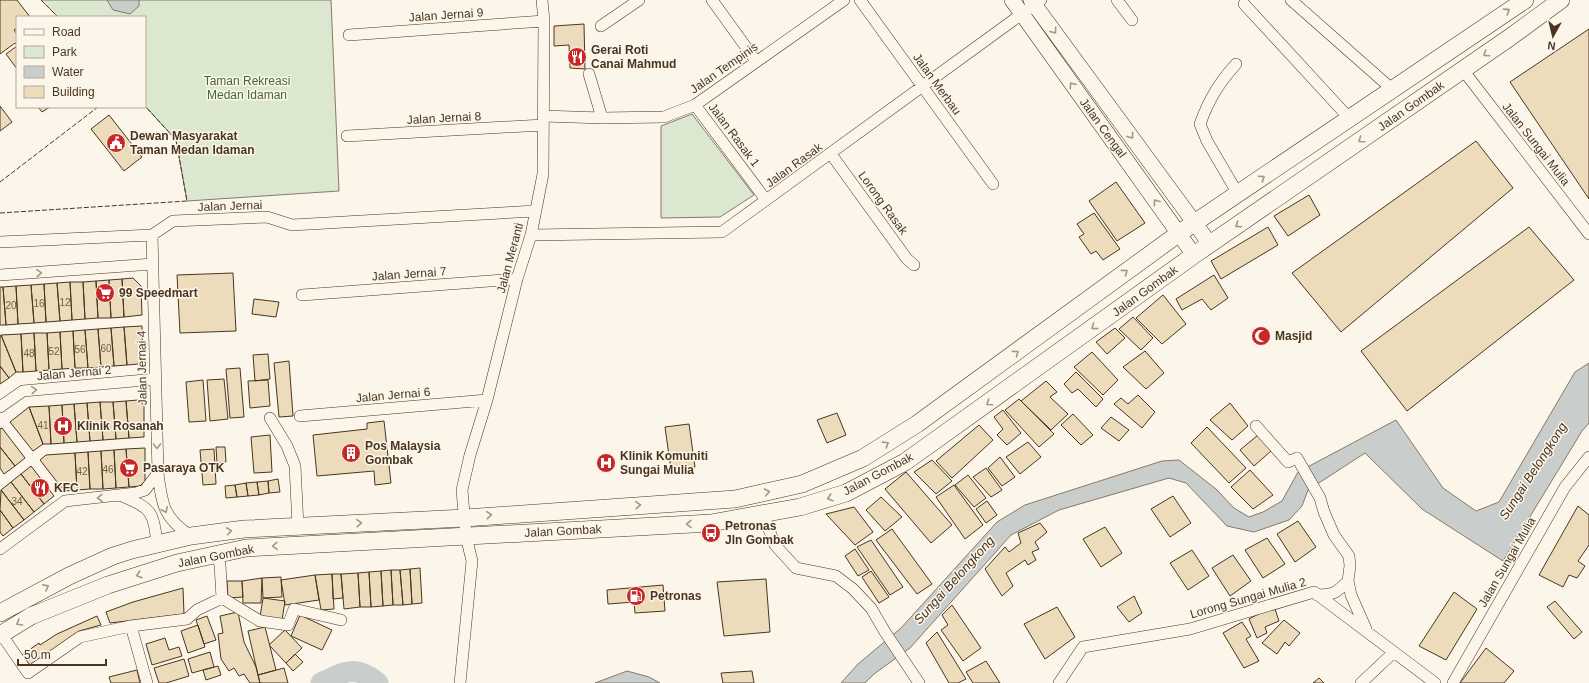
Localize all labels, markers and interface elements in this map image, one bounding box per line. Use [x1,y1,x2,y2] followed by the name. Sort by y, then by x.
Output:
[408,5,484,25] street label: Jalan Jernai 9
[1503,9,1510,16] one-way arrow
[16,16,146,108] legend
[1533,16,1573,56] north arrow
[52,25,81,39] text: Road
[1049,27,1056,34] one-way arrow
[1547,39,1556,52] text: N
[688,40,760,96] street label: Jalan Tempinis
[591,43,676,71] place label: Gerai Roti Canai Mahmud
[52,45,78,59] text: Park
[566,46,588,68] restaurant icon: Gerai Roti Canai Mahmud
[1483,49,1490,57] one-way arrow
[910,50,964,118] street label: Jalan Merbau
[52,65,84,79] text: Water
[204,74,290,102] park label: Taman Rekreasi Medan Idaman
[1375,78,1448,134] street label: Jalan Gombak
[1069,82,1077,89] one-way arrow
[52,85,95,99] text: Building
[1077,96,1129,160] street label: Jalan Cengal
[706,100,763,170] street label: Jalan Rasak 1
[1499,100,1573,189] street label: Jalan Sungai Mulia
[406,109,482,127] street label: Jalan Jernai 8
[130,129,254,157] place label: Dewan Masyarakat Taman Medan Idaman
[105,132,127,154] public building icon: Dewan Masyarakat Taman Medan Idaman
[1126,132,1133,139] one-way arrow
[1359,135,1366,142] one-way arrow
[763,139,826,190] street label: Jalan Rasak
[855,169,911,238] street label: Lorong Rasak
[1258,175,1265,183] one-way arrow
[197,198,263,214] street label: Jalan Jernai
[1153,199,1161,206] one-way arrow
[1236,220,1243,227] one-way arrow
[494,221,526,295] street label: Jalan Meranti
[1110,262,1181,319] street label: Jalan Gombak
[371,264,447,284] street label: Jalan Jernai 7
[36,268,42,277] one-way arrow
[1121,270,1128,277] one-way arrow
[94,282,116,304] supermarket icon: 99 Speedmart
[119,286,198,300] place label: 99 Speedmart
[59,297,71,308] house number: 12
[33,298,45,309] house number: 16
[5,300,17,311] house number: 20
[1091,322,1098,330] one-way arrow
[1250,325,1272,347] mosque icon: Masjid
[1275,329,1312,343] place label: Masjid
[134,330,150,405] street label: Jalan Jernai 4
[100,343,112,354] house number: 60
[74,344,86,355] house number: 56
[48,346,60,357] house number: 52
[23,348,35,359] house number: 48
[1011,351,1018,358] one-way arrow
[36,363,112,383] street label: Jalan Jernai 2
[31,385,37,394] one-way arrow
[355,385,431,405] street label: Jalan Jernai 6
[986,398,993,405] one-way arrow
[52,415,74,437] hospital icon: Klinik Rosanah
[77,419,164,433] place label: Klinik Rosanah
[1496,419,1570,522] water label: Sungai Belongkong
[37,420,49,431] house number: 41
[365,439,441,467] place label: Pos Malaysia Gombak
[882,441,889,448] one-way arrow
[340,442,362,464] building icon: Pos Malaysia Gombak
[153,443,161,449] one-way arrow
[620,449,708,477] place label: Klinik Komuniti Sungai Mulia
[841,449,916,498] street label: Jalan Gombak
[595,452,617,474] hospital icon: Klinik Komuniti Sungai Mulia
[118,457,140,479] supermarket icon: Pasaraya OTK
[143,461,225,475] place label: Pasaraya OTK
[102,464,114,475] house number: 46
[76,466,88,477] house number: 42
[29,477,51,499] restaurant icon: KFC
[54,481,79,495] place label: KFC
[764,488,770,497] one-way arrow
[97,493,103,502] one-way arrow
[826,493,833,502] one-way arrow
[11,496,23,507] house number: 34
[635,501,641,510] one-way arrow
[160,506,168,513] one-way arrow
[486,511,492,520] one-way arrow
[1476,514,1539,609] street label: Jalan Sungai Mulia
[356,518,362,527] one-way arrow
[725,519,794,547] place label: Petronas Jln Gombak
[686,520,692,528] one-way arrow
[524,522,603,540] street label: Jalan Gombak
[700,522,722,544] bus stop icon: Petronas Jln Gombak
[226,527,232,536] one-way arrow
[911,533,998,627] water label: Sungai Belongkong
[177,542,256,570] street label: Jalan Gombak
[272,542,278,551] one-way arrow
[136,570,143,578] one-way arrow
[1188,575,1308,621] street label: Lorong Sungai Mulia 2
[42,584,50,592] one-way arrow
[625,585,647,607] fuel station icon: Petronas
[650,589,702,603] place label: Petronas
[16,618,23,626] one-way arrow
[18,641,106,667] scale bar
[24,648,51,662] text: 50 m

